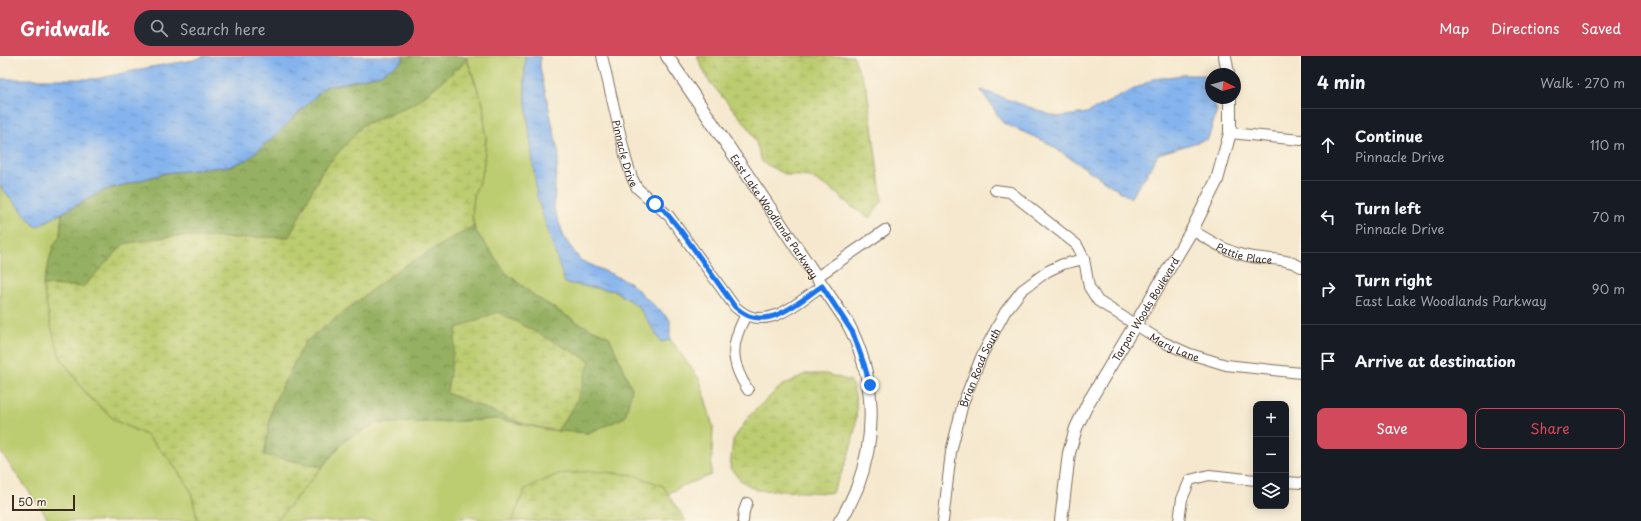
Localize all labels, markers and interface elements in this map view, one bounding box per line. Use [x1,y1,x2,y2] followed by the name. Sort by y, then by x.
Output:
[134,10,414,46] search box
[20,14,110,42] text: Gridwalk
[148,17,170,39] icon: search
[180,17,265,40] text: Search here
[1439,18,1469,39] text: Map
[1491,18,1559,39] text: Directions
[1581,18,1621,39] text: Saved
[1205,68,1241,104] north arrow
[1317,69,1365,95] text: 4 min
[1540,73,1625,92] text: Walk · 270 m
[610,118,643,190] street label: Pinnacle Drive
[1355,124,1423,147] text: Continue
[1317,134,1339,156] icon: ahead
[1590,135,1625,154] text: 110 m
[1355,147,1445,166] text: Pinnacle Drive
[728,151,823,282] street label: East Lake Woodlands Parkway
[646,195,664,213] route start
[1355,196,1421,219] text: Turn left
[1317,206,1339,228] icon: left
[1592,207,1625,226] text: 70 m
[1355,219,1445,238] text: Pinnacle Drive
[1214,238,1273,266] street label: Pattie Place
[1107,254,1182,364] street label: Tarpon Woods Boulevard
[1355,268,1432,291] text: Turn right
[1317,278,1339,300] icon: right
[1592,279,1625,298] text: 90 m
[1355,291,1547,310] text: East Lake Woodlands Parkway
[955,325,1003,408] street label: Brian Road South
[1147,328,1202,364] street label: Mary Lane
[1355,349,1516,372] text: Arrive at destination
[1317,350,1339,372] icon: arrive
[861,376,879,394] route end
[1253,401,1289,509] map controls
[1253,401,1289,437] button: +
[1317,408,1467,449] button: Save
[1475,408,1625,449] button: Share
[1253,437,1289,473] button: −
[1253,473,1289,509] button: layers
[12,493,75,512] scale bar
[18,493,47,510] text: 50 m

